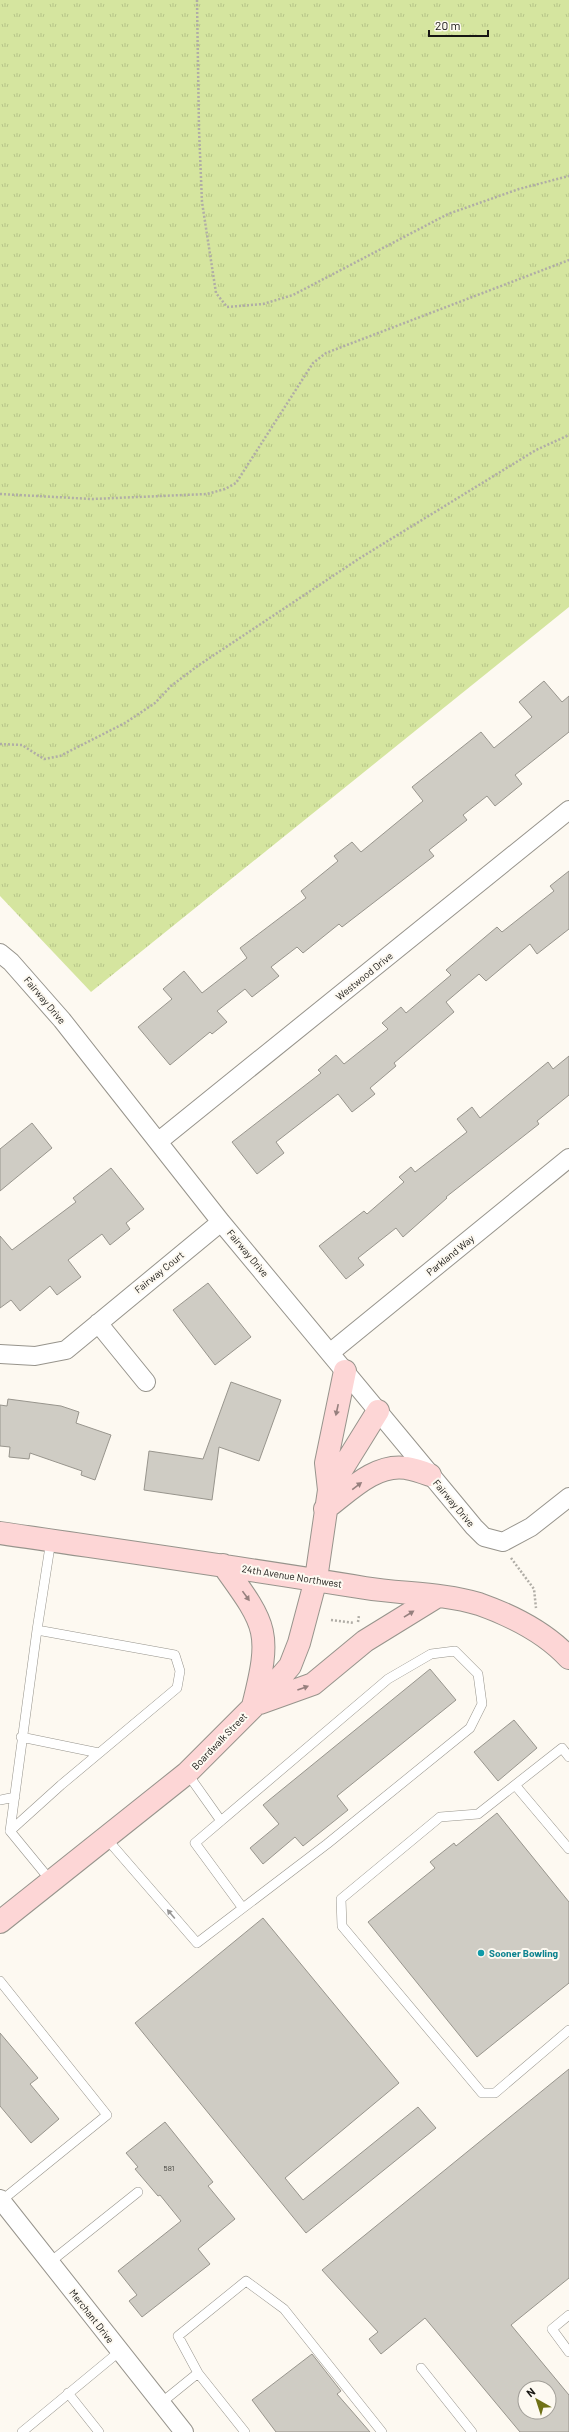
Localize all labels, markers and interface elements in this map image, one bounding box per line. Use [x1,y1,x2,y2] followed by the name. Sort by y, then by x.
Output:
[429,12,488,38] scale bar
[435,18,461,32] text: 20 m
[333,949,395,1003] street label: Westwood Drive
[22,974,68,1026] street label: Fairway Drive
[225,1227,271,1279] street label: Fairway Drive
[424,1232,477,1278] street label: Parkland Way
[132,1248,186,1296] street label: Fairway Court
[334,1403,340,1416] one-way arrow
[431,1477,477,1529] street label: Fairway Drive
[351,1482,362,1490] one-way arrow
[241,1562,343,1590] street label: 24th Avenue Northwest
[242,1591,250,1602] one-way arrow
[404,1610,414,1618] one-way arrow
[297,1684,309,1690] one-way arrow
[189,1710,250,1772] street label: Boardwalk Street
[166,1909,175,1920] one-way arrow
[489,1947,559,1959] place label: Sooner Bowling
[476,1948,486,1958] marker: Sooner Bowling
[164,2163,175,2173] house number: 581
[67,2287,117,2345] street label: Merchant Drive
[517,2380,557,2420] north arrow
[523,2384,537,2399] text: N

